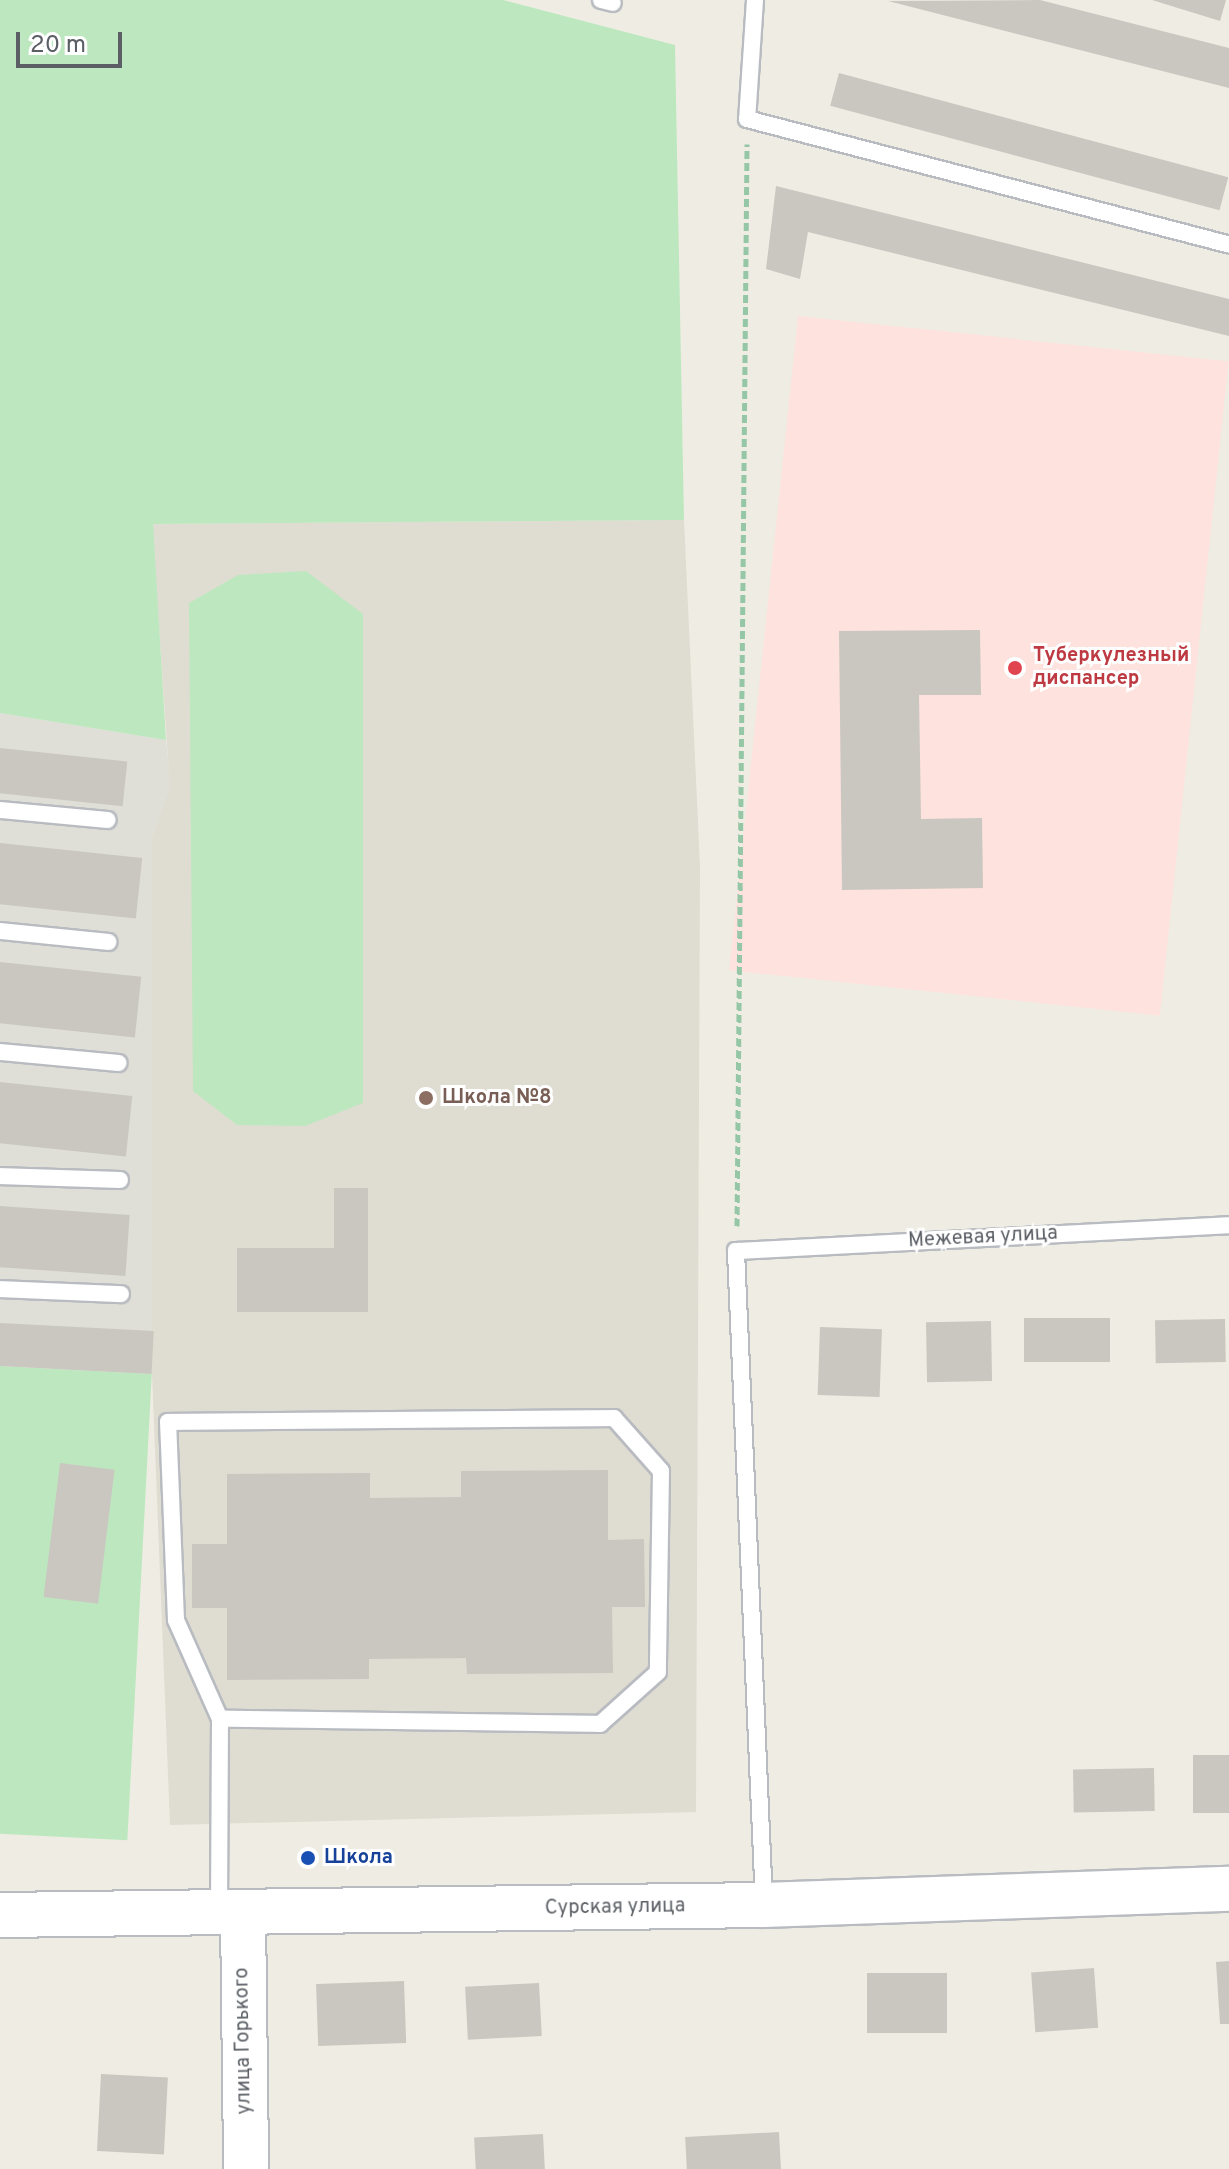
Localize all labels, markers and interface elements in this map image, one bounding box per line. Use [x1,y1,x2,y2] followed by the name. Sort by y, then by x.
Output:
[20,16,126,66] scale bar
[30,31,86,61] text: 20 m
[1033,644,1189,691] place label: Туберкулезный диспансер
[1004,657,1026,679] marker: Туберкулезный диспансер
[442,1086,552,1110] place label: Школа №8
[417,1089,435,1107] marker: Школа №8
[908,1222,1058,1254] street label: Межевая улица
[324,1846,393,1870] place label: Школа
[299,1849,317,1867] marker: Школа
[545,1895,685,1921] street label: Сурская улица
[231,1967,257,2115] street label: улица Горького

